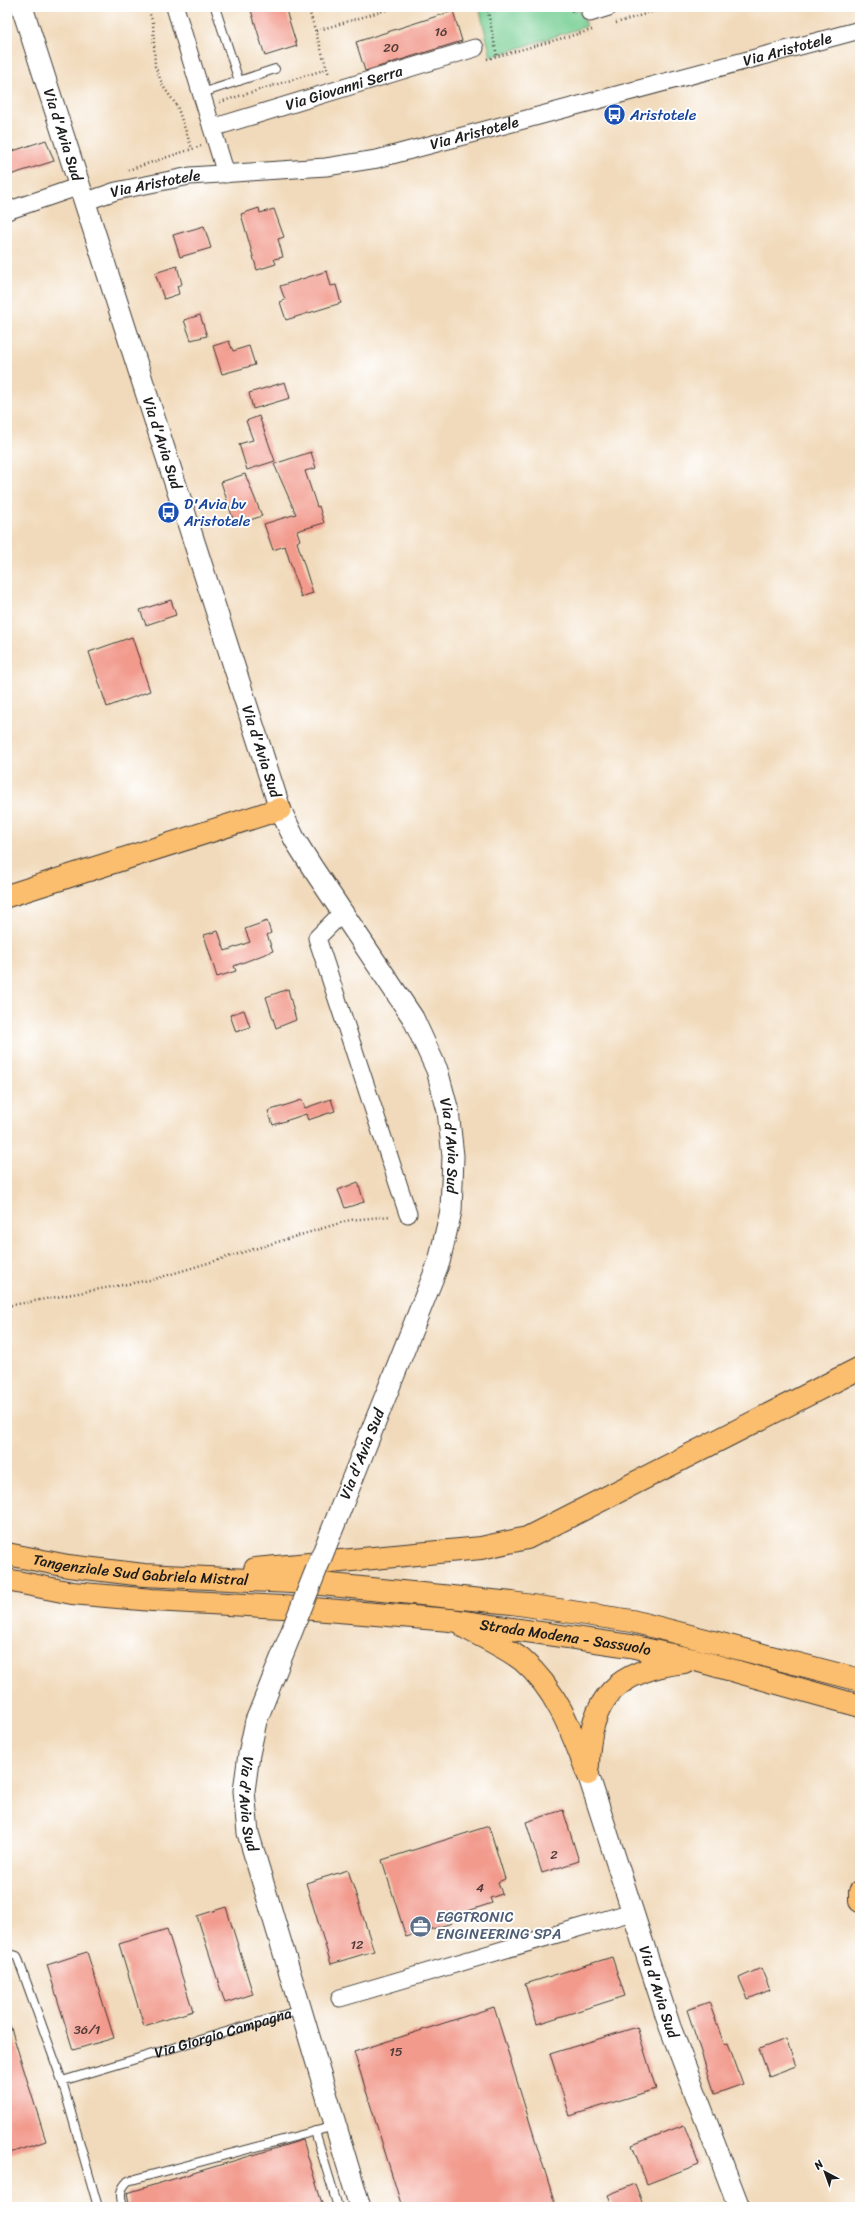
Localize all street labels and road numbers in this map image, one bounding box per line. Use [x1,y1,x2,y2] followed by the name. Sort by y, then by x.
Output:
[740,25,835,74] street label: Via Aristotele
[282,58,406,118] street label: Via Giovanni Serra
[36,85,90,185] street label: Via d'Avia Sud
[427,109,522,157] street label: Via Aristotele
[107,162,201,205] street label: Via Aristotele
[135,393,190,494] street label: Via d'Avia Sud
[234,702,289,802] street label: Via d'Avia Sud
[432,1095,466,1195] street label: Via d'Avia Sud
[332,1404,392,1503] street label: Via d'Avia Sud
[31,1546,250,1593] street label: Tangenziale Sud Gabriela Mistral
[478,1611,654,1663] street label: Strada Modena - Sassuolo
[231,1755,266,1856] street label: Via d'Avia Sud
[631,1942,686,2043] street label: Via d'Avia Sud
[151,2000,295,2066] street label: Via Giorgio Campagna

